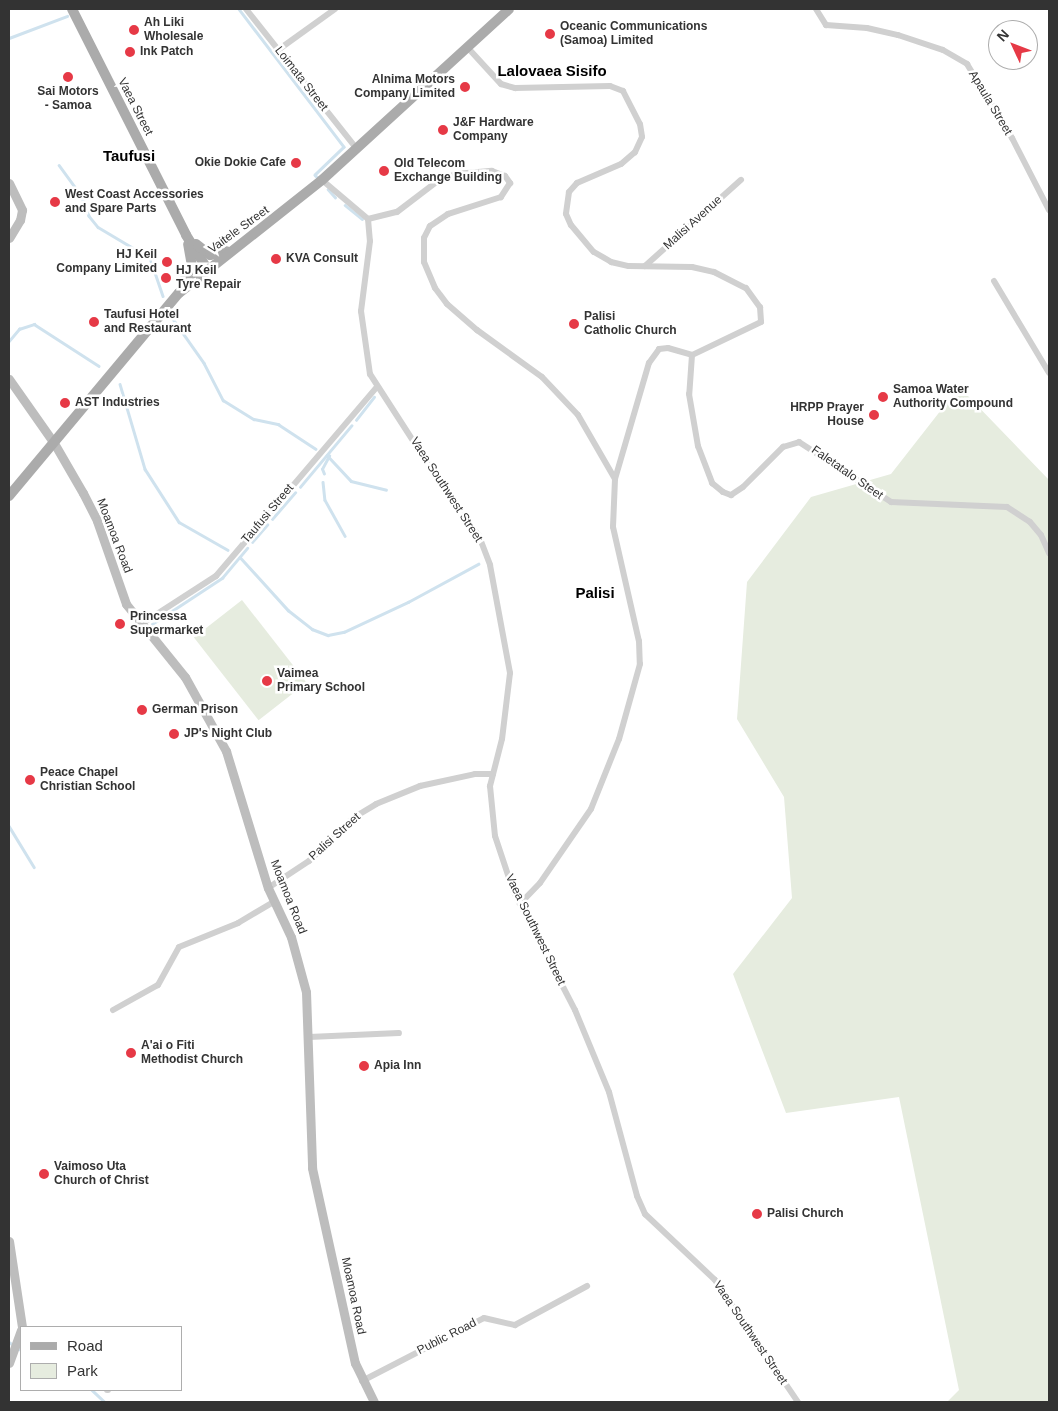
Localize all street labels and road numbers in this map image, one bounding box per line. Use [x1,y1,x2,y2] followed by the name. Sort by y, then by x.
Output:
[271,44,331,114] street label: Loimata Street
[965,68,1015,138] street label: Apaula Street
[114,76,156,138] street label: Vaea Street
[661,193,725,253] street label: Malisi Avenue
[206,203,272,257] street label: Vaitele Street
[407,435,485,545] street label: Vaea Southwest Street
[808,443,886,503] street label: Faletatalo Steet
[239,481,297,547] street label: Taufusi Street
[93,497,135,575] street label: Moamoa Road
[306,810,364,864] street label: Palisi Street
[267,858,309,936] street label: Moamoa Road
[502,872,568,988] street label: Vaea Southwest Street
[338,1256,368,1336] street label: Moamoa Road
[710,1278,790,1388] street label: Vaea Southwest Street
[415,1316,479,1358] street label: Public Road

